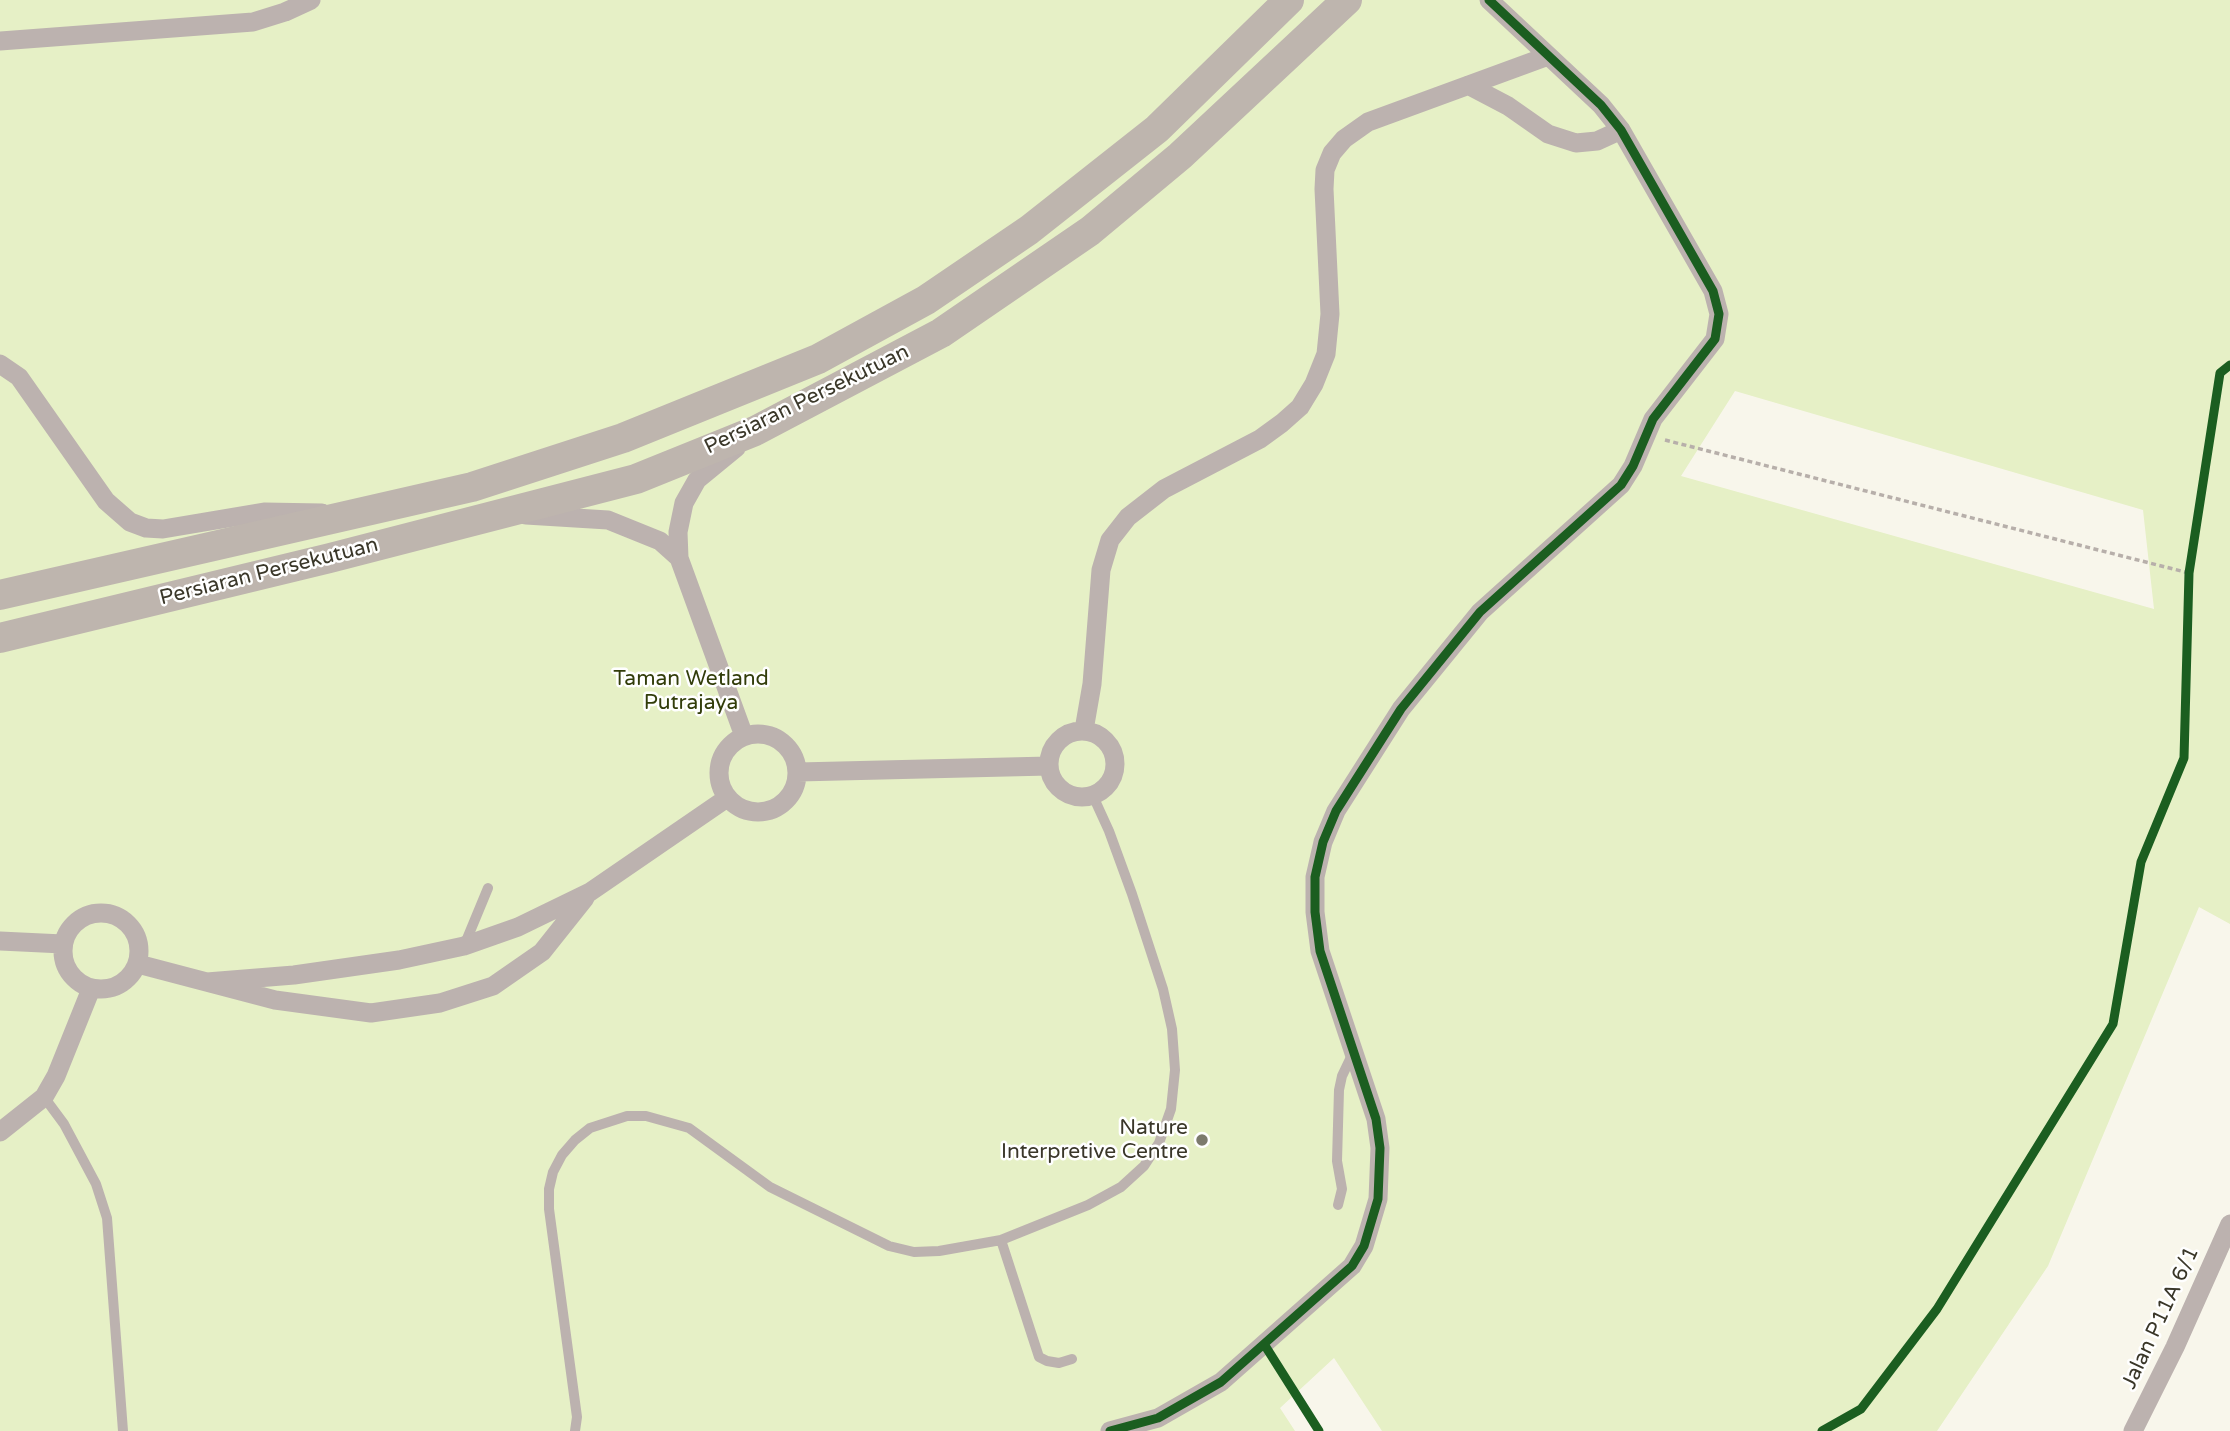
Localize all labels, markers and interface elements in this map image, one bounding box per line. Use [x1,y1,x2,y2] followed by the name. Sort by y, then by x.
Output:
[701,340,913,460] street label: Persiaran Persekutuan
[157,533,381,611] street label: Persiaran Persekutuan
[613,666,769,716] park label: Taman Wetland Putrajaya
[1001,1115,1188,1165] place label: Nature Interpretive Centre
[1194,1132,1210,1148] marker: Nature Interpretive Centre
[2117,1243,2205,1393] street label: Jalan P11A 6/1

